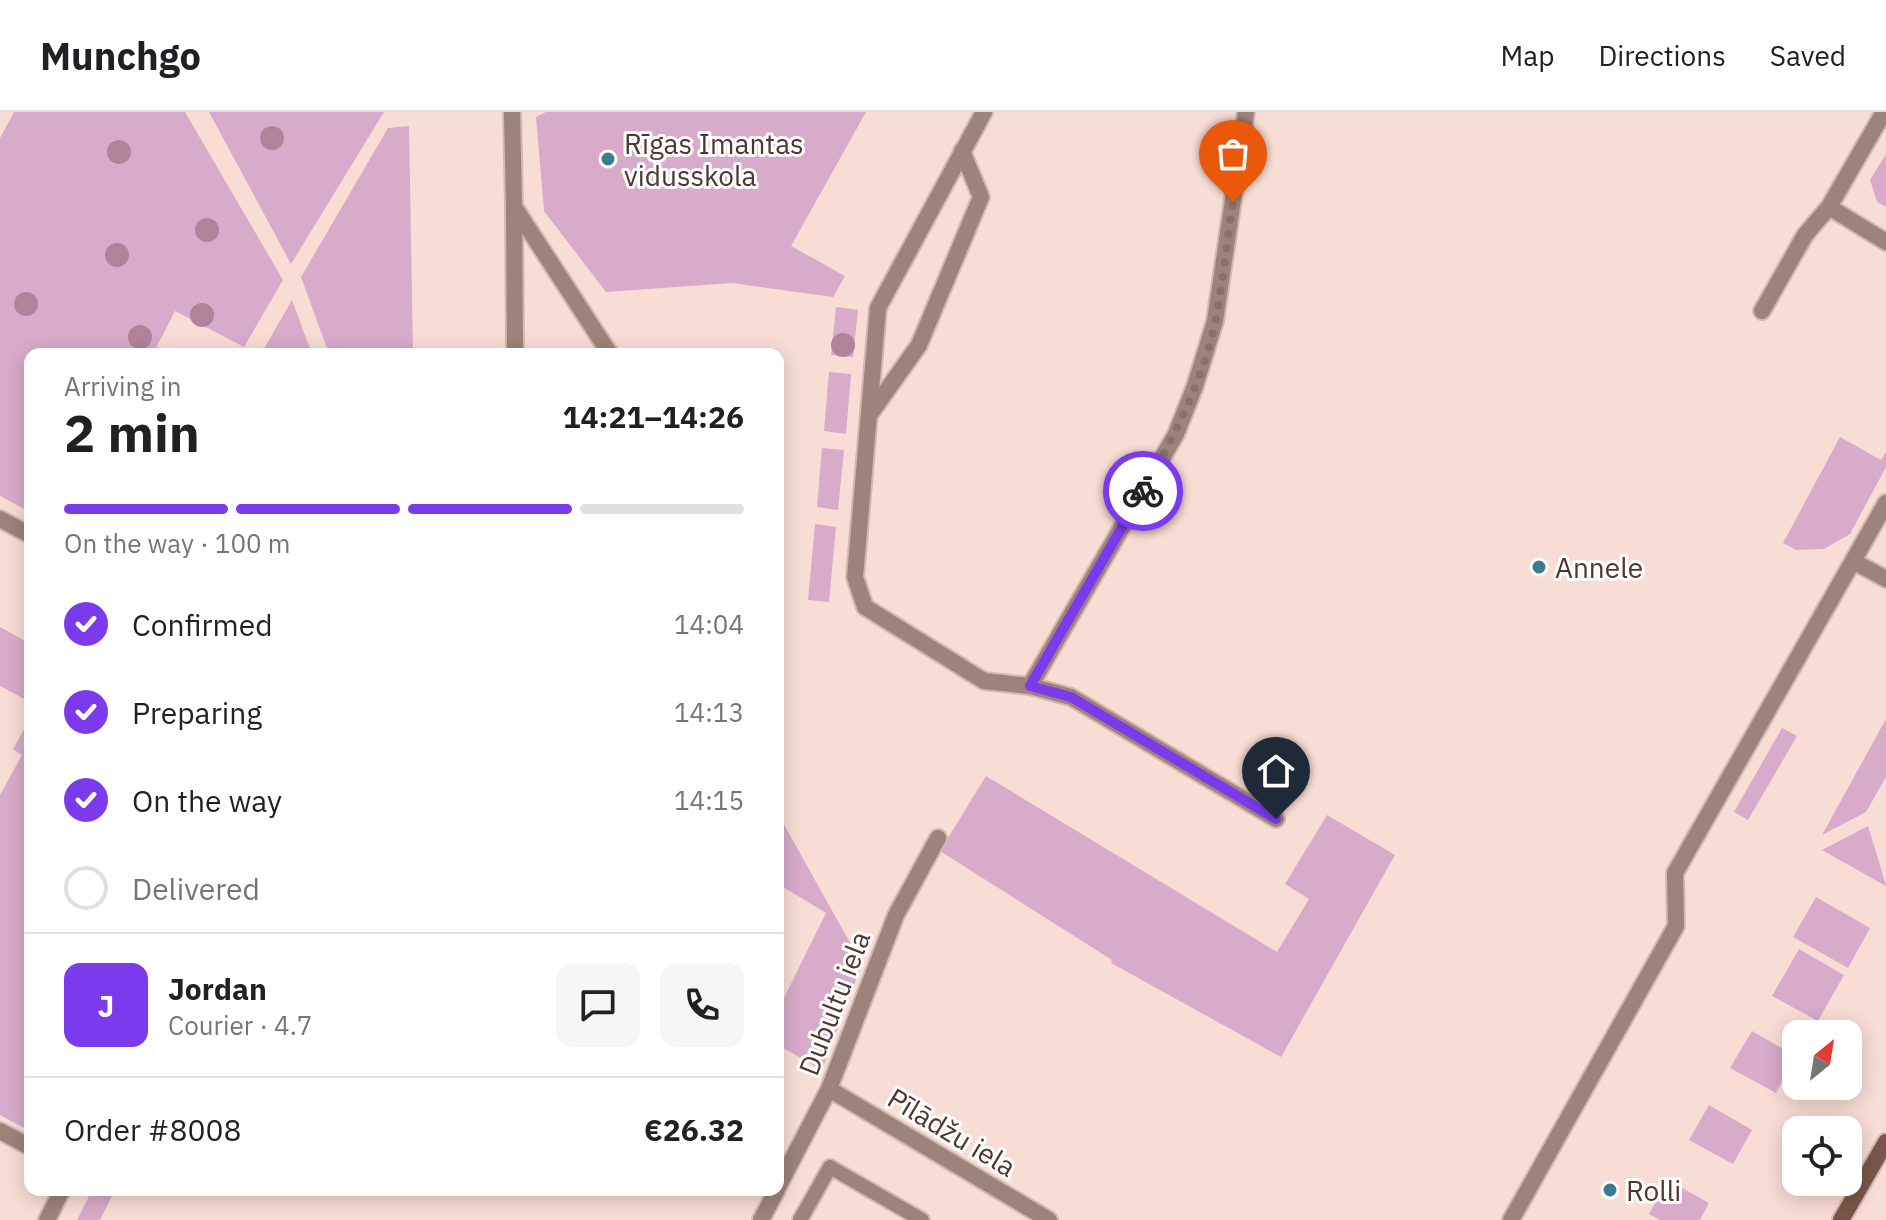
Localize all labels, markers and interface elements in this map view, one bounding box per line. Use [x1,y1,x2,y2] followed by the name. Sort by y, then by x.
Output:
[40,31,201,80] text: Munchgo
[1500,37,1554,74] text: Map
[1598,37,1726,74] text: Directions
[1770,37,1846,74] text: Saved
[1199,120,1267,202] pin
[624,125,804,194] place label: Rīgas Imantas vidusskola
[1211,132,1255,176] icon: bag
[599,150,617,168] marker: Rīgas Imantas vidusskola
[64,369,181,403] text: Arriving in
[563,397,744,436] text: 14:21–14:26
[64,399,200,466] text: 2 min
[1103,451,1183,531] courier
[1121,469,1165,513] icon: bike
[64,526,290,560] text: On the way · 100 m
[1555,549,1643,586] place label: Annele
[1530,558,1548,576] marker: Annele
[64,602,108,646] icon: check
[132,605,273,644] text: Confirmed
[674,607,744,641] text: 14:04
[64,690,108,734] icon: check
[132,693,262,732] text: Preparing
[674,695,744,729] text: 14:13
[1242,737,1310,819] pin
[1254,749,1298,793] icon: home
[64,778,108,822] icon: check
[132,781,282,820] text: On the way
[674,783,744,817] text: 14:15
[132,869,260,908] text: Delivered
[790,926,878,1080] street label: Dubultu iela
[556,963,640,1047] button: chat
[660,963,744,1047] button: phone
[168,969,267,1008] text: Jordan
[98,986,114,1025] text: J
[168,1008,312,1042] text: Courier · 4.7
[1782,1020,1862,1100] north arrow
[1782,1020,1862,1196] map controls
[881,1079,1023,1185] street label: Pīlādžu iela
[64,1110,241,1149] text: Order #8008
[644,1110,744,1149] text: €26.32
[1782,1116,1862,1196] button: locate
[1626,1172,1681,1209] place label: Rolli
[1601,1181,1619,1199] marker: Rolli

